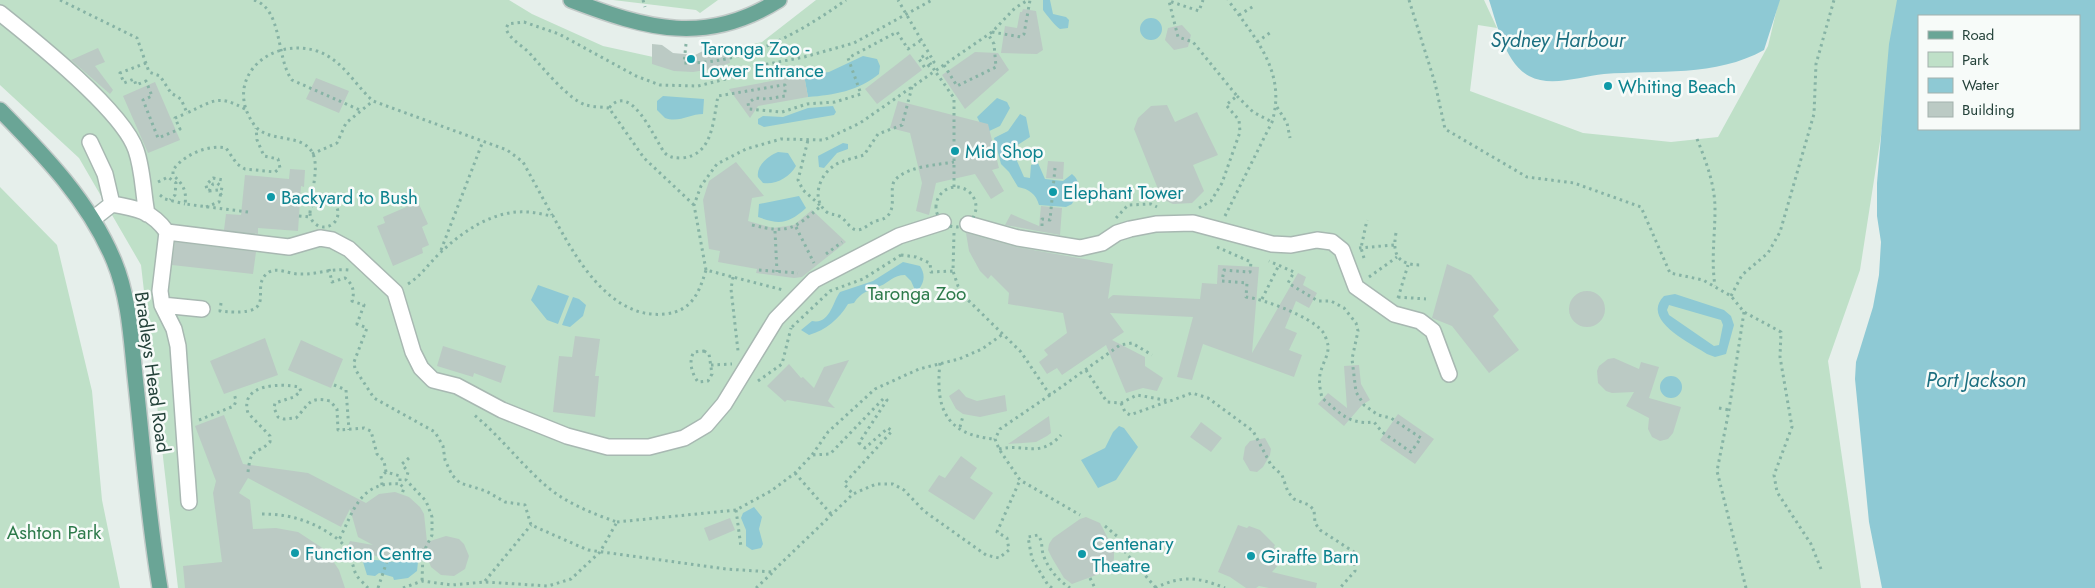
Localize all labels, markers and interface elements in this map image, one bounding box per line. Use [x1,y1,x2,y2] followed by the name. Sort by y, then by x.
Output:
[1918,15,2080,130] legend
[1962,24,1994,46] text: Road
[1491,26,1627,55] water label: Sydney Harbour
[701,35,824,84] place label: Taronga Zoo - Lower Entrance
[1962,49,1989,71] text: Park
[685,53,697,65] marker: Taronga Zoo - Lower Entrance
[1618,73,1736,100] place label: Whiting Beach
[1962,74,2000,96] text: Water
[1602,80,1614,92] marker: Whiting Beach
[1962,99,2014,121] text: Building
[965,138,1044,165] place label: Mid Shop
[949,145,961,157] marker: Mid Shop
[1063,179,1184,206] place label: Elephant Tower
[281,184,418,211] place label: Backyard to Bush
[1047,186,1059,198] marker: Elephant Tower
[265,191,277,203] marker: Backyard to Bush
[868,280,966,307] park label: Taronga Zoo
[128,290,177,455] street label: Bradleys Head Road
[1926,366,2026,395] water label: Port Jackson
[7,519,102,546] park label: Ashton Park
[1092,530,1174,579] place label: Centenary Theatre
[305,540,432,567] place label: Function Centre
[1261,543,1359,570] place label: Giraffe Barn
[289,547,301,559] marker: Function Centre
[1076,548,1088,560] marker: Centenary Theatre
[1245,550,1257,562] marker: Giraffe Barn

